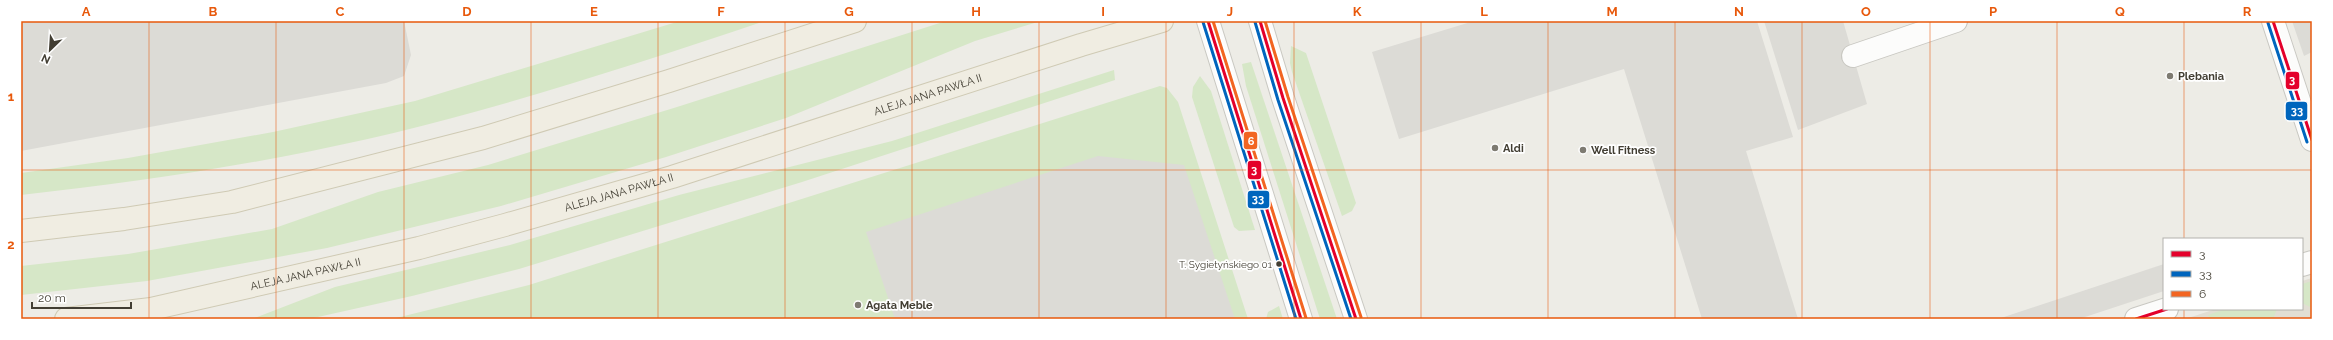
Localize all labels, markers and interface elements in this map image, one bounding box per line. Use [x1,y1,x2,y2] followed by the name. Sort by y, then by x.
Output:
[82,4,91,19] text: A
[209,4,218,19] text: B
[336,4,345,19] text: C
[462,4,472,19] text: D
[590,4,598,19] text: E
[717,4,725,19] text: F
[844,4,854,19] text: G
[971,4,981,19] text: H
[1101,4,1105,19] text: I
[1227,4,1233,19] text: J
[1353,4,1362,19] text: K
[1480,4,1488,19] text: L
[1606,4,1618,19] text: M
[1734,4,1744,19] text: N
[1861,4,1871,19] text: O
[1989,4,1997,19] text: P
[2115,4,2125,19] text: Q
[2243,4,2252,19] text: R
[30,30,70,70] north arrow
[39,51,53,66] text: N
[2178,70,2224,83] place label: Plebania
[872,71,984,118] street label: ALEJA JANA PAWŁA II
[2165,71,2175,81] marker: Plebania
[2285,71,2300,90] line badge: 3
[2289,74,2295,87] text: 3
[8,89,15,104] text: 1
[2285,101,2308,121] line badge: 33
[2291,105,2303,118] text: 33
[1243,131,1258,150] line badge: 6
[1248,135,1255,148] text: 6
[1503,142,1524,155] place label: Aldi
[1490,143,1500,153] marker: Aldi
[1591,144,1656,157] place label: Well Fitness
[1578,145,1588,155] marker: Well Fitness
[1247,160,1262,180] line badge: 3
[1251,164,1257,177] text: 3
[563,171,675,215] street label: ALEJA JANA PAWŁA II
[1247,190,1270,209] line badge: 33
[1252,193,1264,206] text: 33
[7,237,15,252] text: 2
[2163,238,2303,310] legend
[2199,247,2205,261] text: 3
[249,255,362,293] street label: ALEJA JANA PAWŁA II
[1179,259,1273,270] place label: T. Sygietyńskiego 01
[1274,259,1284,269] marker: T. Sygietyńskiego 01
[2199,267,2212,281] text: 33
[32,284,131,310] scale bar
[2199,287,2206,301] text: 6
[38,291,66,305] text: 20 m
[866,299,933,312] place label: Agata Meble
[853,300,863,310] marker: Agata Meble

